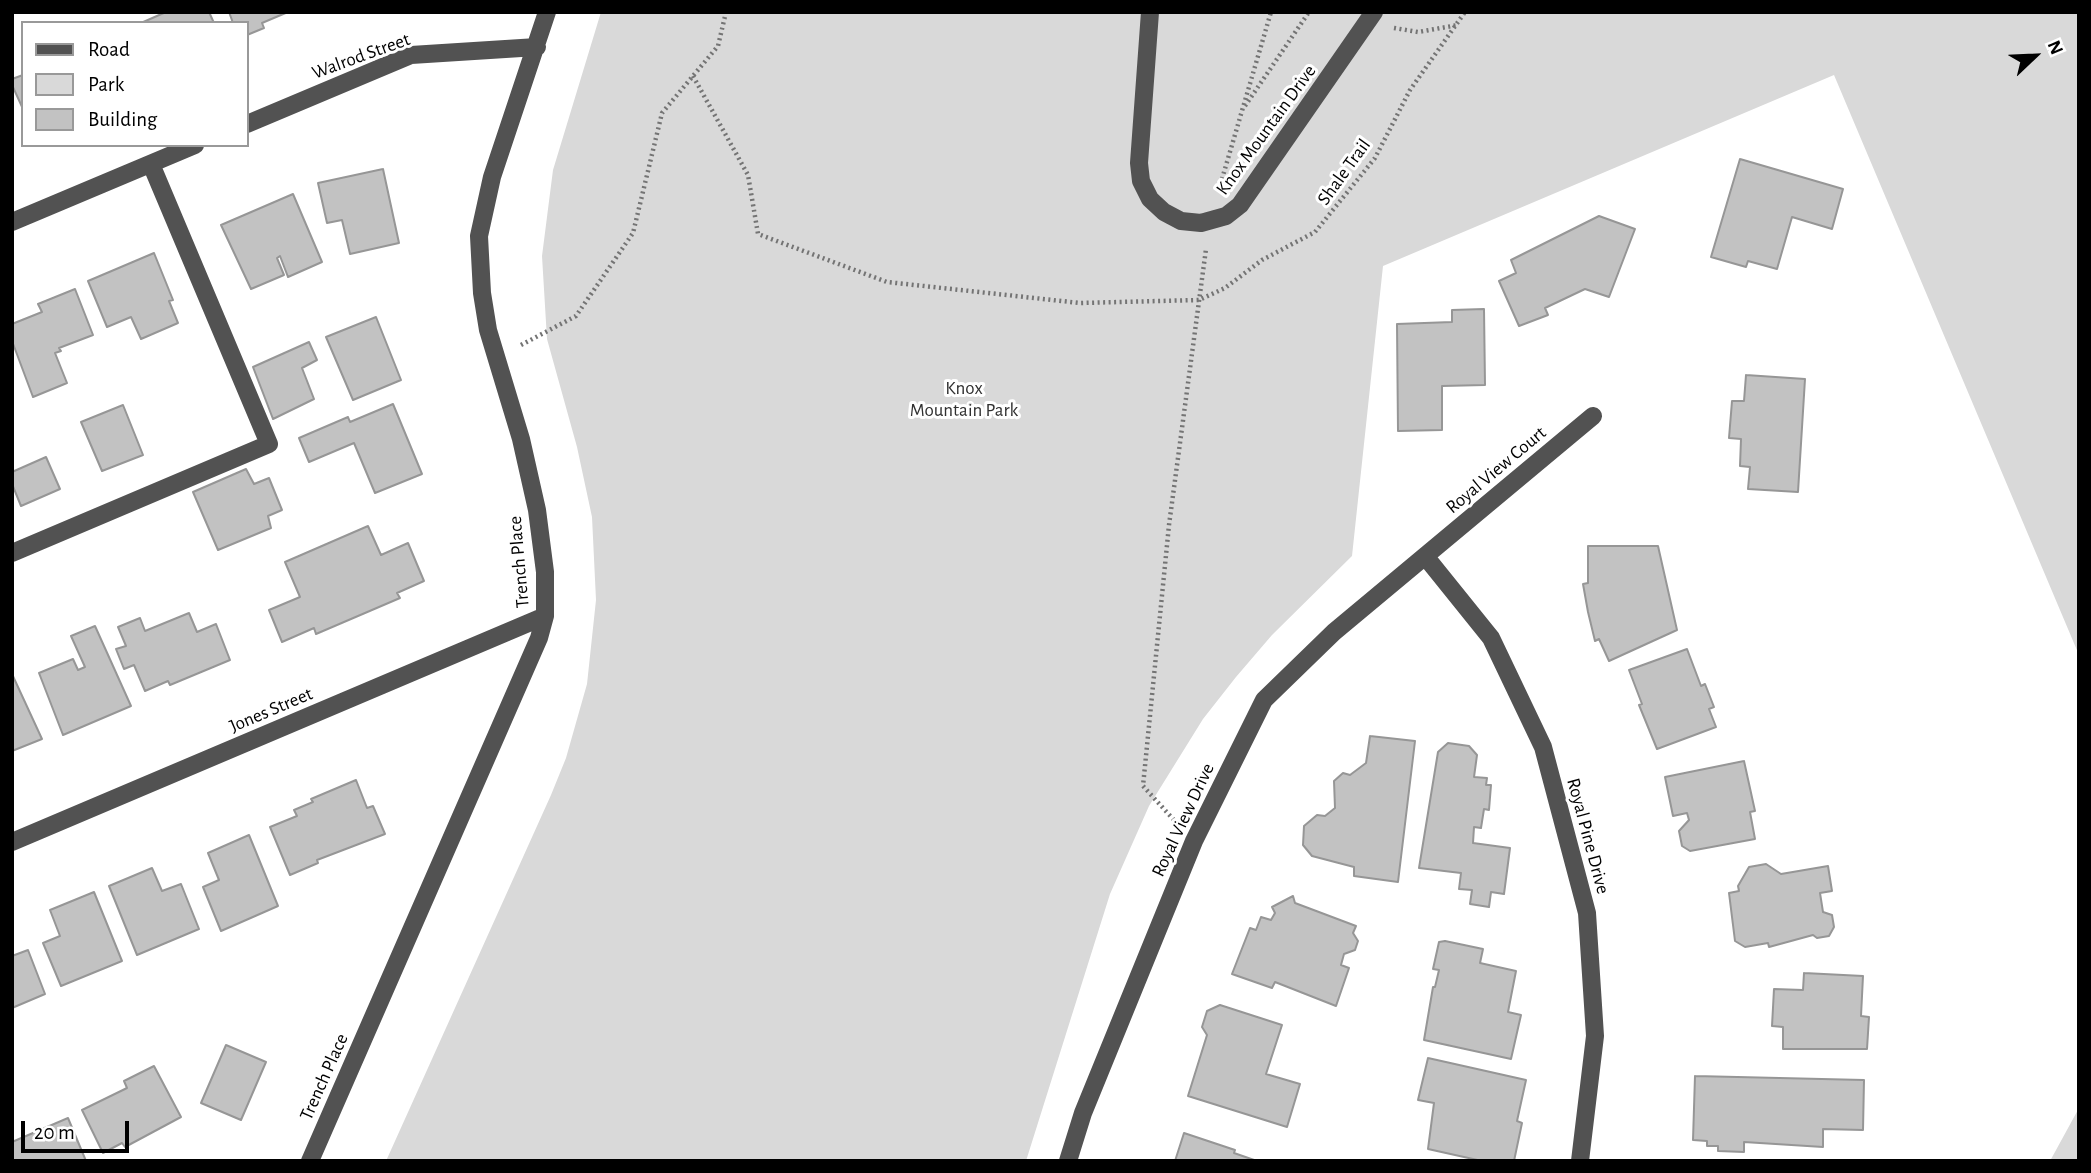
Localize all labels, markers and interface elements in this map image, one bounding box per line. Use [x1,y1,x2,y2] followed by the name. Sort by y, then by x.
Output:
[21,21,248,147] legend
[2000,21,2070,91] north arrow
[309,28,413,84] street label: Walrod Street
[2043,38,2066,57] text: N
[88,39,130,60] text: Road
[1211,60,1321,200] street label: Knox Mountain Drive
[88,74,124,95] text: Park
[88,109,157,130] text: Building
[1312,135,1376,209] street label: Shale Trail
[910,377,1018,421] park label: Knox Mountain Park
[1441,421,1551,519] street label: Royal View Court
[504,515,534,609] street label: Trench Place
[226,682,316,738] street label: Jones Street
[1147,760,1219,880] street label: Royal View Drive
[1562,776,1614,896] street label: Royal Pine Drive
[295,1030,353,1124] street label: Trench Place
[24,1106,133,1150] scale bar
[34,1122,75,1143] text: 20 m

